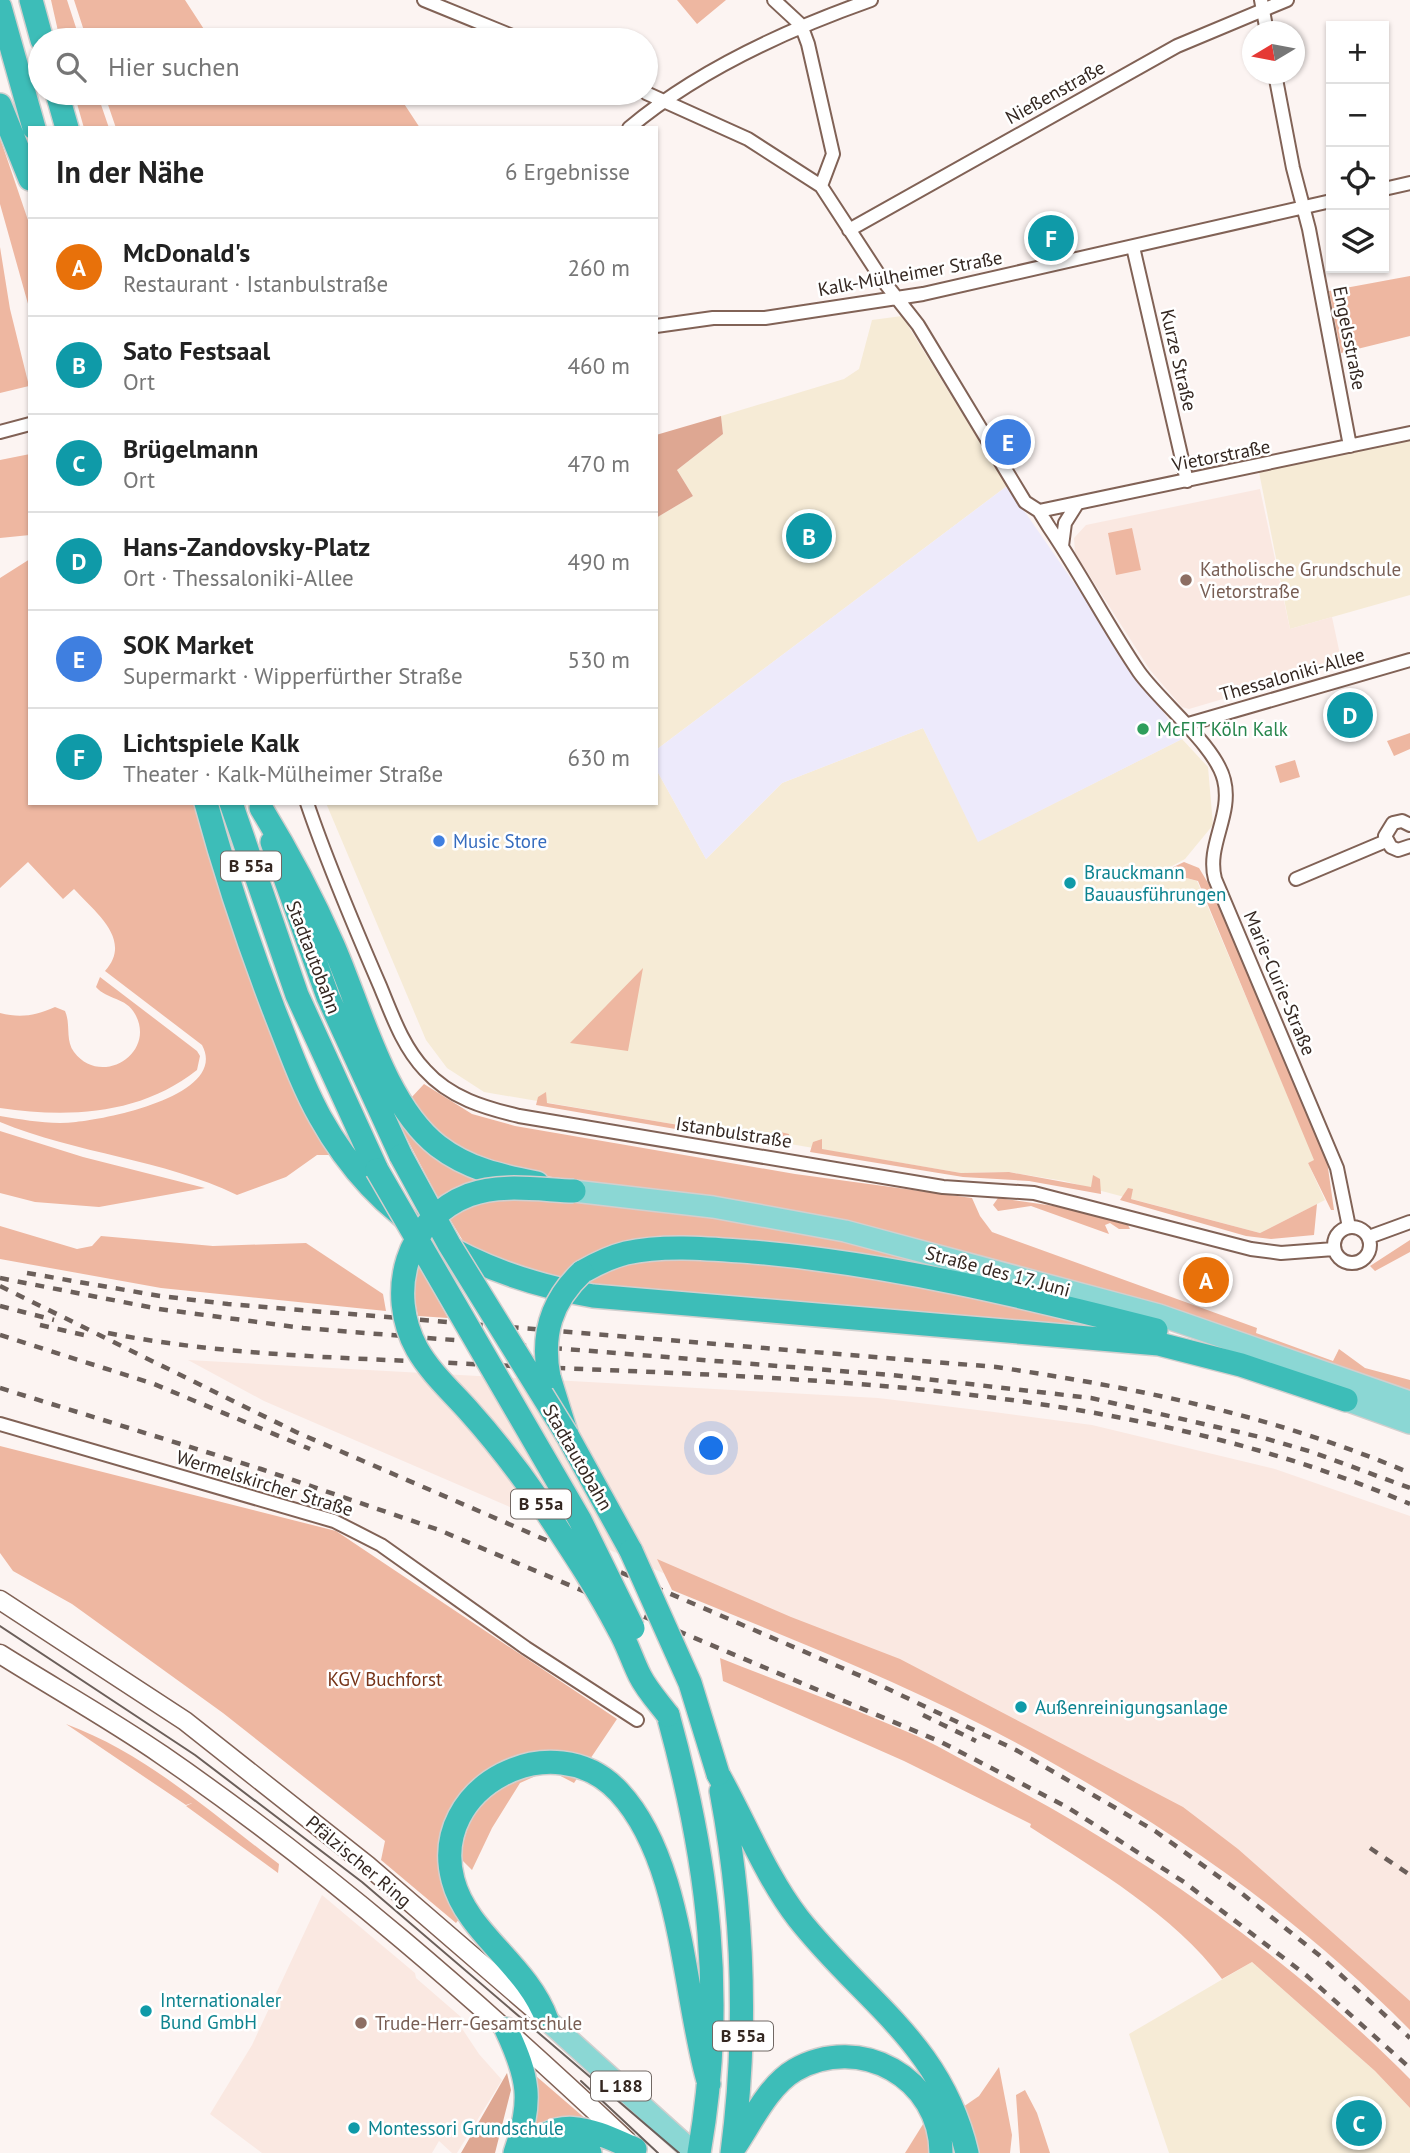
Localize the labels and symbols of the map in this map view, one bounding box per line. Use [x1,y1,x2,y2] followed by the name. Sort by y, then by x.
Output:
[1242,21,1305,84] north arrow
[1001,55,1109,129] street label: Nießenstraße
[1028,212,1074,264] pin: F
[816,245,1004,301] street label: Kalk-Mülheimer Straße
[1328,284,1372,392] street label: Engelsstraße
[1156,307,1202,413] street label: Kurze Straße
[985,416,1031,468] pin: E
[1169,434,1272,476] street label: Vietorstraße
[786,510,832,562] pin: B
[1199,557,1401,603] place label: Katholische Grundschule Vietorstraße
[1178,572,1194,588] marker: Katholische Grundschule Vietorstraße
[1217,642,1367,706] street label: Thessaloniki-Allee
[1327,689,1373,741] pin: D
[1157,717,1288,741] place label: McFIT Köln Kalk
[1135,721,1151,737] marker: McFIT Köln Kalk
[453,829,547,853] place label: Music Store
[431,833,447,849] marker: Music Store
[221,852,281,880] road number: B 55a
[1084,860,1226,906] place label: Brauckmann Bauausführungen
[1062,875,1078,891] marker: Brauckmann Bauausführungen
[281,897,347,1017] street label: Stadtautobahn
[1239,907,1321,1059] street label: Marie-Curie-Straße
[674,1111,794,1153] street label: Istanbulstraße
[923,1240,1073,1302] street label: Straße des 17. Juni
[1183,1254,1229,1306] pin: A
[538,1399,618,1515] street label: Stadtautobahn
[694,1431,728,1465] your location
[174,1445,356,1521] street label: Wermelskircher Straße
[511,1490,571,1518] road number: B 55a
[328,1667,443,1691] park label: KGV Buchforst
[1035,1695,1228,1719] place label: Außenreinigungsanlage
[1013,1699,1029,1715] marker: Außenreinigungsanlage
[301,1810,417,1912] street label: Pfälzischer Ring
[160,1988,282,2034] place label: Internationaler Bund GmbH
[138,2003,154,2019] marker: Internationaler Bund GmbH
[375,2011,582,2035] place label: Trude-Herr-Gesamtschule
[353,2015,369,2031] marker: Trude-Herr-Gesamtschule
[713,2022,773,2050] road number: B 55a
[591,2072,651,2100] road number: L 188
[1336,2097,1382,2149] pin: C
[368,2116,564,2140] place label: Montessori Grundschule
[346,2120,362,2136] marker: Montessori Grundschule

